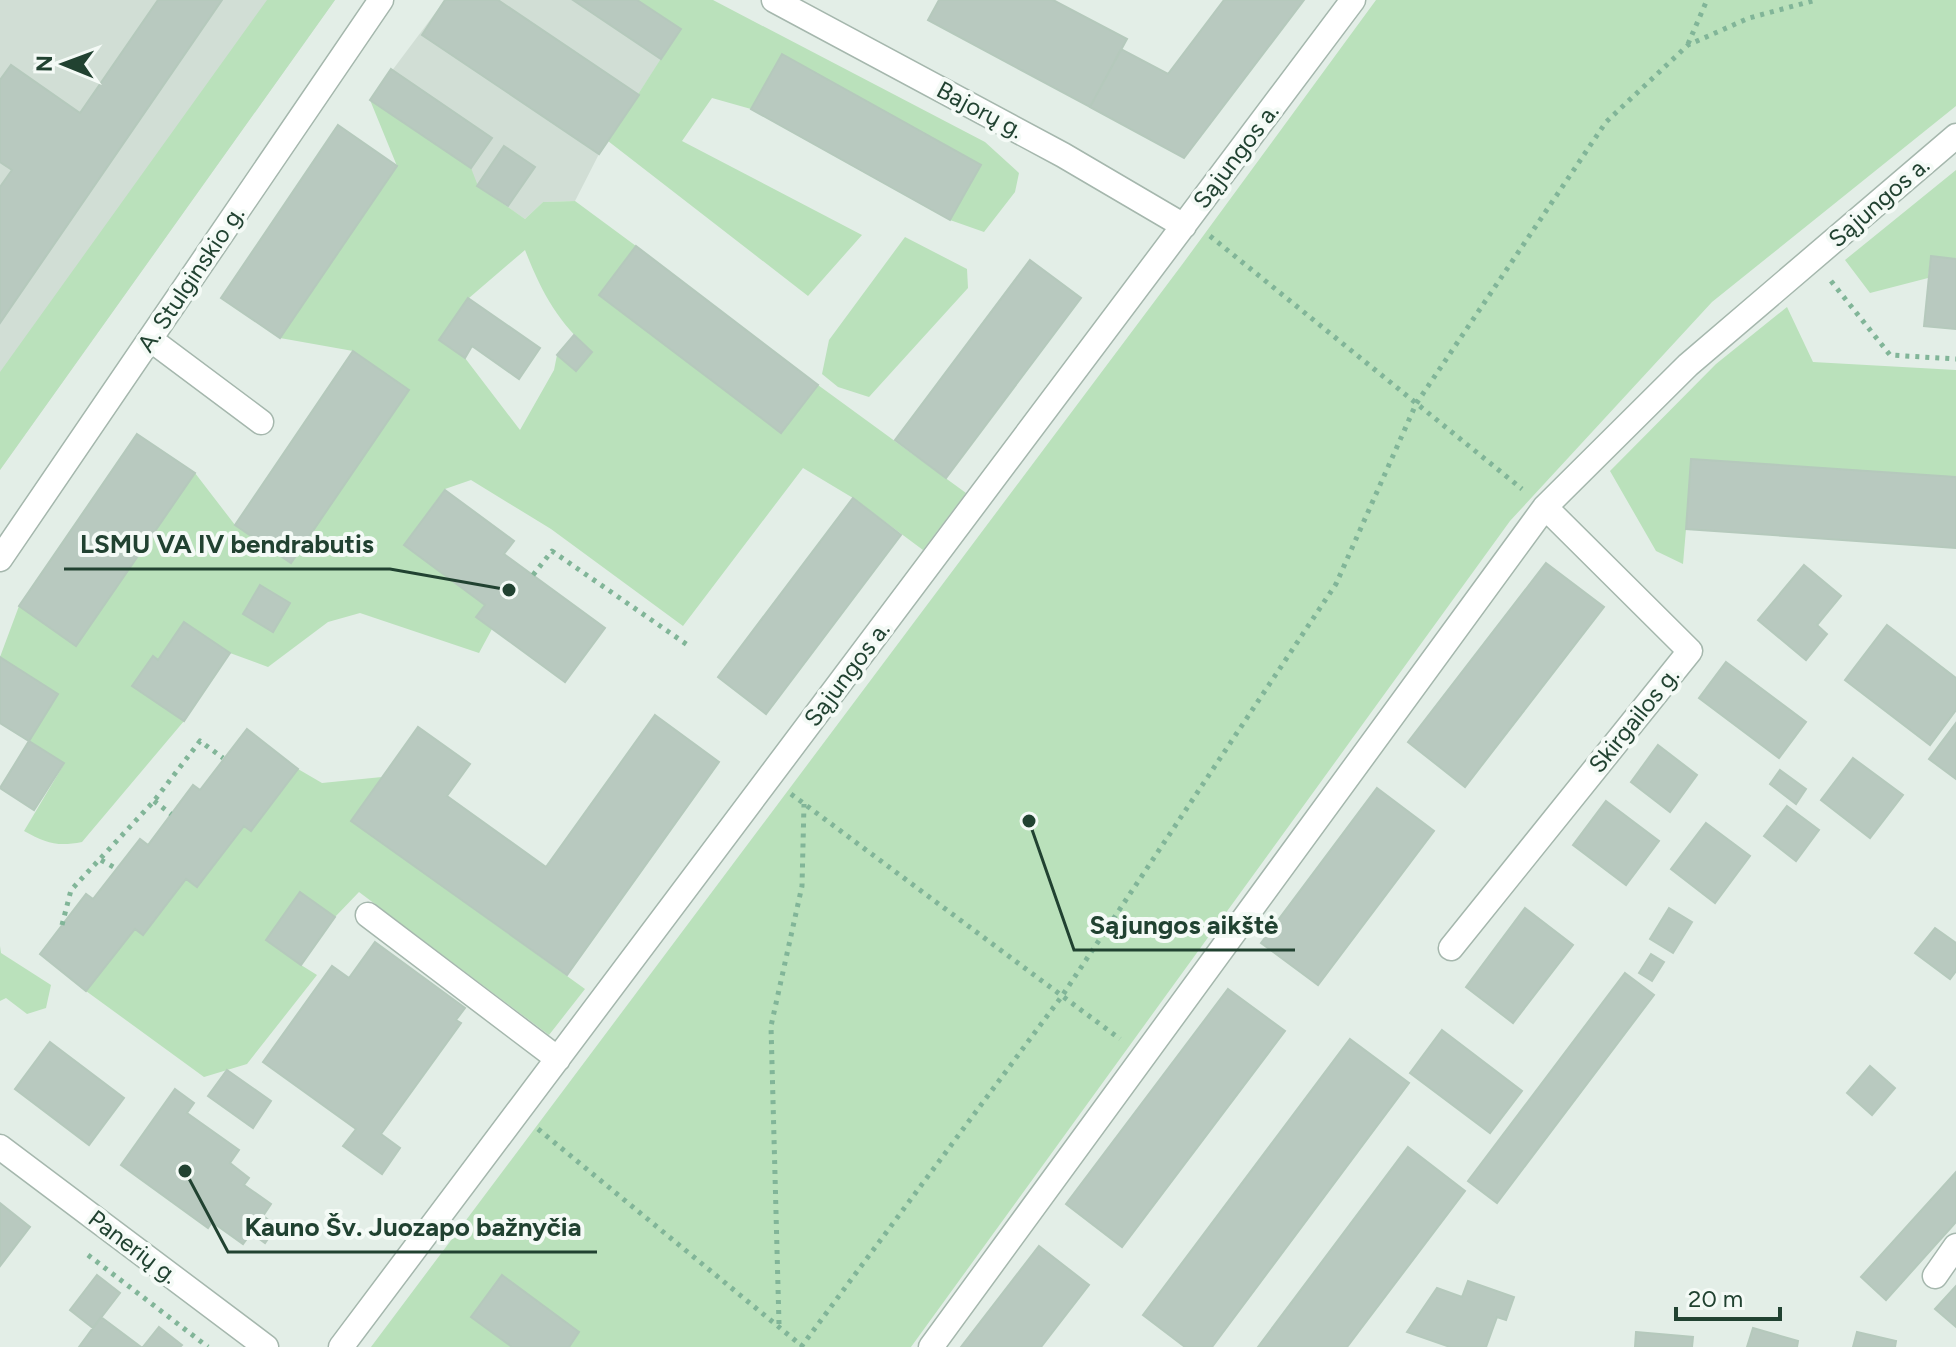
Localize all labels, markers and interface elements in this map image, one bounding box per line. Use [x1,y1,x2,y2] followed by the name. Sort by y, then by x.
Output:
[24,24,104,104] north arrow
[31,55,58,72] text: N
[932,75,1028,144] street label: Bajorų g.
[1187,98,1284,214] street label: Sąjungos a.
[1822,150,1935,253] street label: Sąjungos a.
[131,200,250,357] street label: A. Stulginskio g.
[64,519,390,569] callout: LSMU VA IV bendrabutis
[80,528,374,560] text: LSMU VA IV bendrabutis
[798,616,895,732] street label: Sąjungos a.
[1582,661,1685,778] street label: Skirgailos g.
[1074,900,1295,950] callout: Sąjungos aikštė
[1089,909,1279,941] text: Sąjungos aikštė
[228,1202,597,1252] callout: Kauno Šv. Juozapo bažnyčia
[83,1204,184,1290] street label: Panerių g.
[244,1211,582,1243] text: Kauno Šv. Juozapo bažnyčia
[1676,1271,1780,1321] scale bar
[1688,1284,1743,1313] text: 20 m

